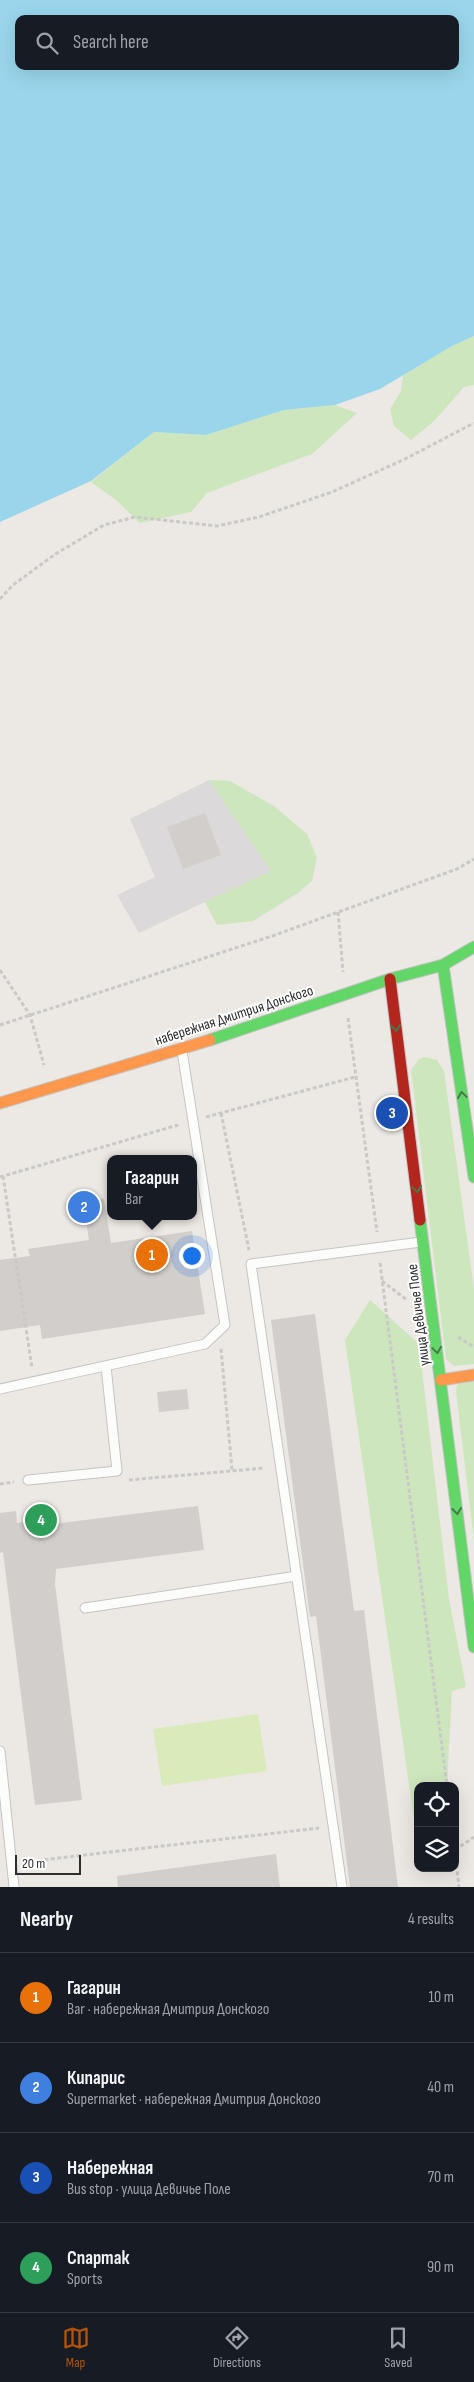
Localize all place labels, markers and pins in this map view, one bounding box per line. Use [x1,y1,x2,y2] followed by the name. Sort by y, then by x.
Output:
[376,1094,408,1132] pin: 3
[68,1188,100,1226] pin: 2
[136,1236,168,1274] pin: 1
[25,1501,57,1539] pin: 4

